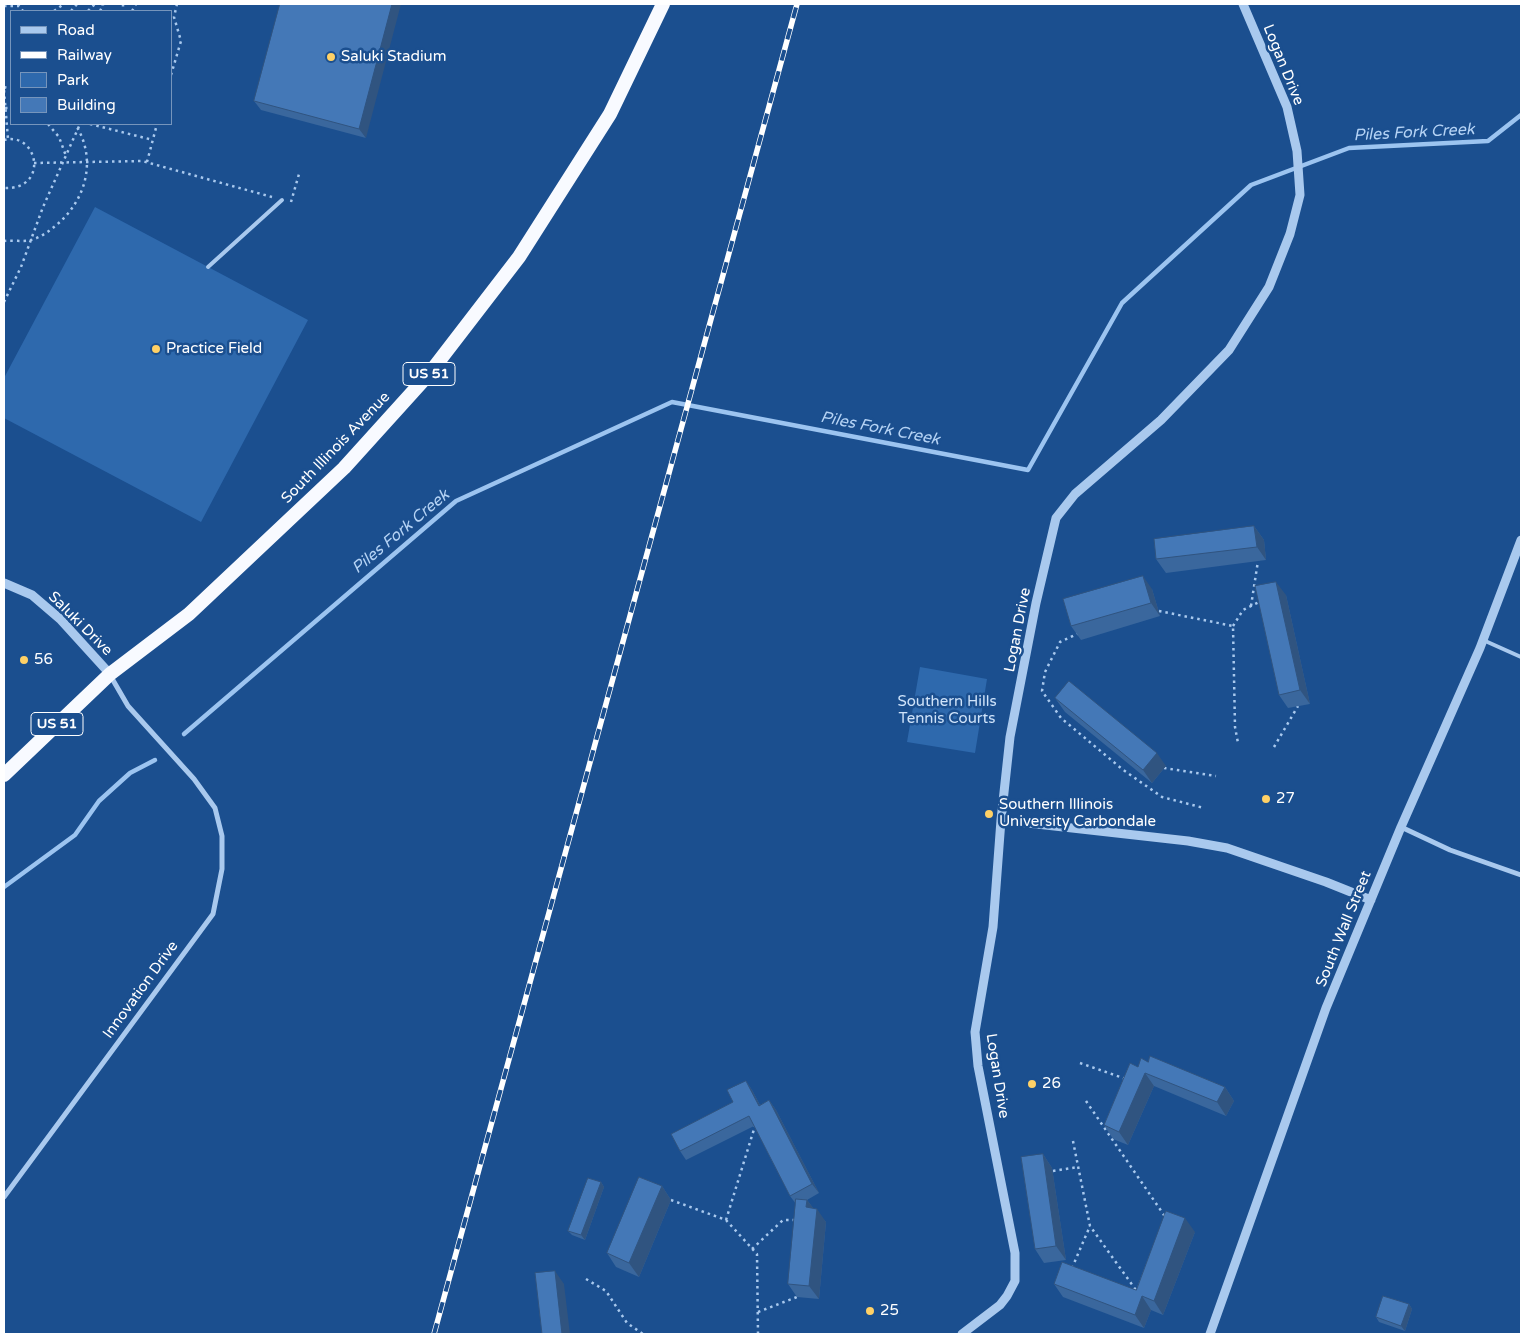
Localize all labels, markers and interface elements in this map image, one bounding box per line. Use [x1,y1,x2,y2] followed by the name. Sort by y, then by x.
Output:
[10,10,172,125] legend
[57,21,95,39] text: Road
[1259,22,1307,108] street label: Logan Drive
[57,46,112,64] text: Railway
[341,48,447,66] place label: Saluki Stadium
[325,51,337,63] marker: Saluki Stadium
[57,71,89,89] text: Park
[57,96,116,114] text: Building
[1353,120,1475,146] water label: Piles Fork Creek
[166,340,262,358] place label: Practice Field
[150,343,162,355] marker: Practice Field
[403,362,455,386] road number: US 51
[278,388,394,508] street label: South Illinois Avenue
[819,408,941,450] water label: Piles Fork Creek
[348,486,454,578] water label: Piles Fork Creek
[1001,586,1035,674] street label: Logan Drive
[44,588,116,660] street label: Saluki Drive
[34,651,53,669] place label: 56
[18,654,30,666] marker: 56
[897,693,997,728] park label: Southern Hills Tennis Courts
[31,712,83,736] road number: US 51
[1276,790,1295,808] place label: 27
[1260,793,1272,805] marker: 27
[999,796,1156,831] place label: Southern Illinois University Carbondale
[983,808,995,820] marker: Southern Illinois University Carbondale
[1313,868,1375,990] street label: South Wall Street
[100,938,182,1042] street label: Innovation Drive
[981,1032,1013,1120] street label: Logan Drive
[1042,1075,1061,1093] place label: 26
[1026,1078,1038,1090] marker: 26
[880,1302,899,1320] place label: 25
[864,1305,876,1317] marker: 25

